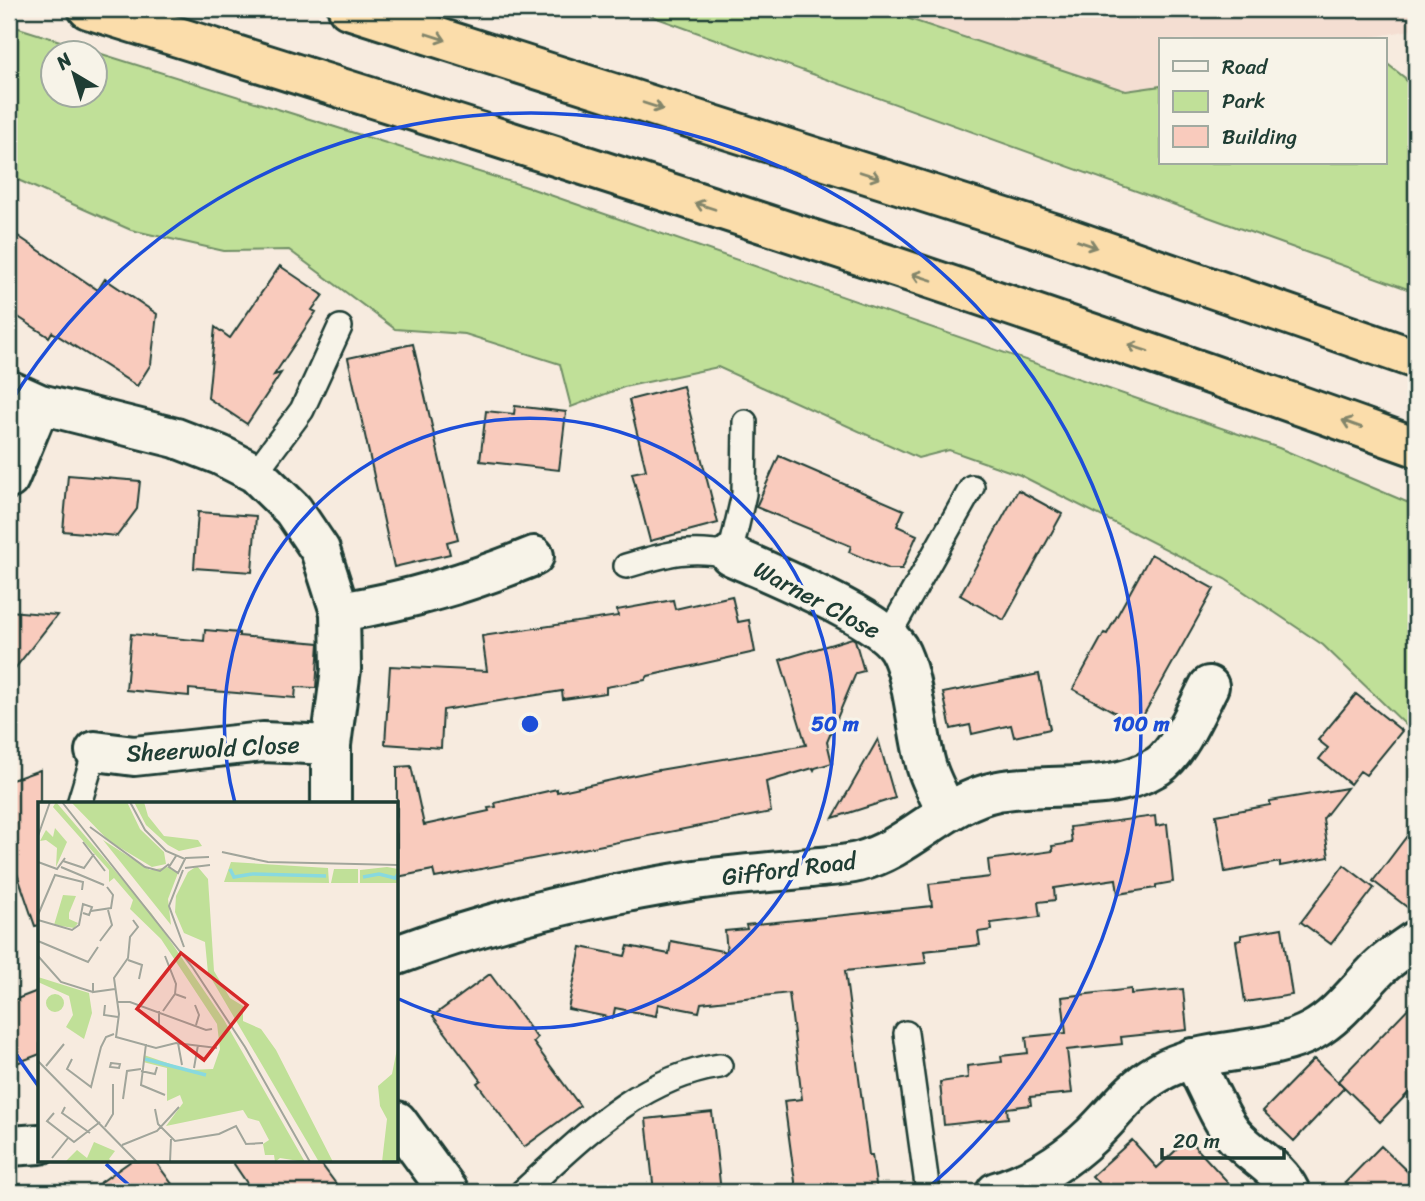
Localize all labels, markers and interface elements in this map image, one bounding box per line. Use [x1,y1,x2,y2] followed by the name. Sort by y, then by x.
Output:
[425,32,447,44] one-way arrow
[38,38,108,108] north arrow
[1159,38,1386,164] legend
[48,43,80,79] text: N
[1222,48,1269,86] text: Road
[1222,82,1265,120] text: Park
[642,100,664,113] one-way arrow
[1222,118,1298,156] text: Building
[859,169,881,182] one-way arrow
[695,199,717,211] one-way arrow
[1075,239,1097,251] one-way arrow
[911,270,933,282] one-way arrow
[1127,341,1149,354] one-way arrow
[1342,417,1363,430] one-way arrow
[746,549,888,651] street label: Warner Close
[811,705,860,743] text: 50 m
[1112,705,1170,743] text: 100 m
[518,712,542,736] centre of rings
[125,723,301,775] street label: Sheerwold Close
[38,802,399,1162] inset map
[719,840,860,898] street label: Gifford Road
[1162,1117,1285,1161] scale bar
[1173,1122,1220,1160] text: 20 m

